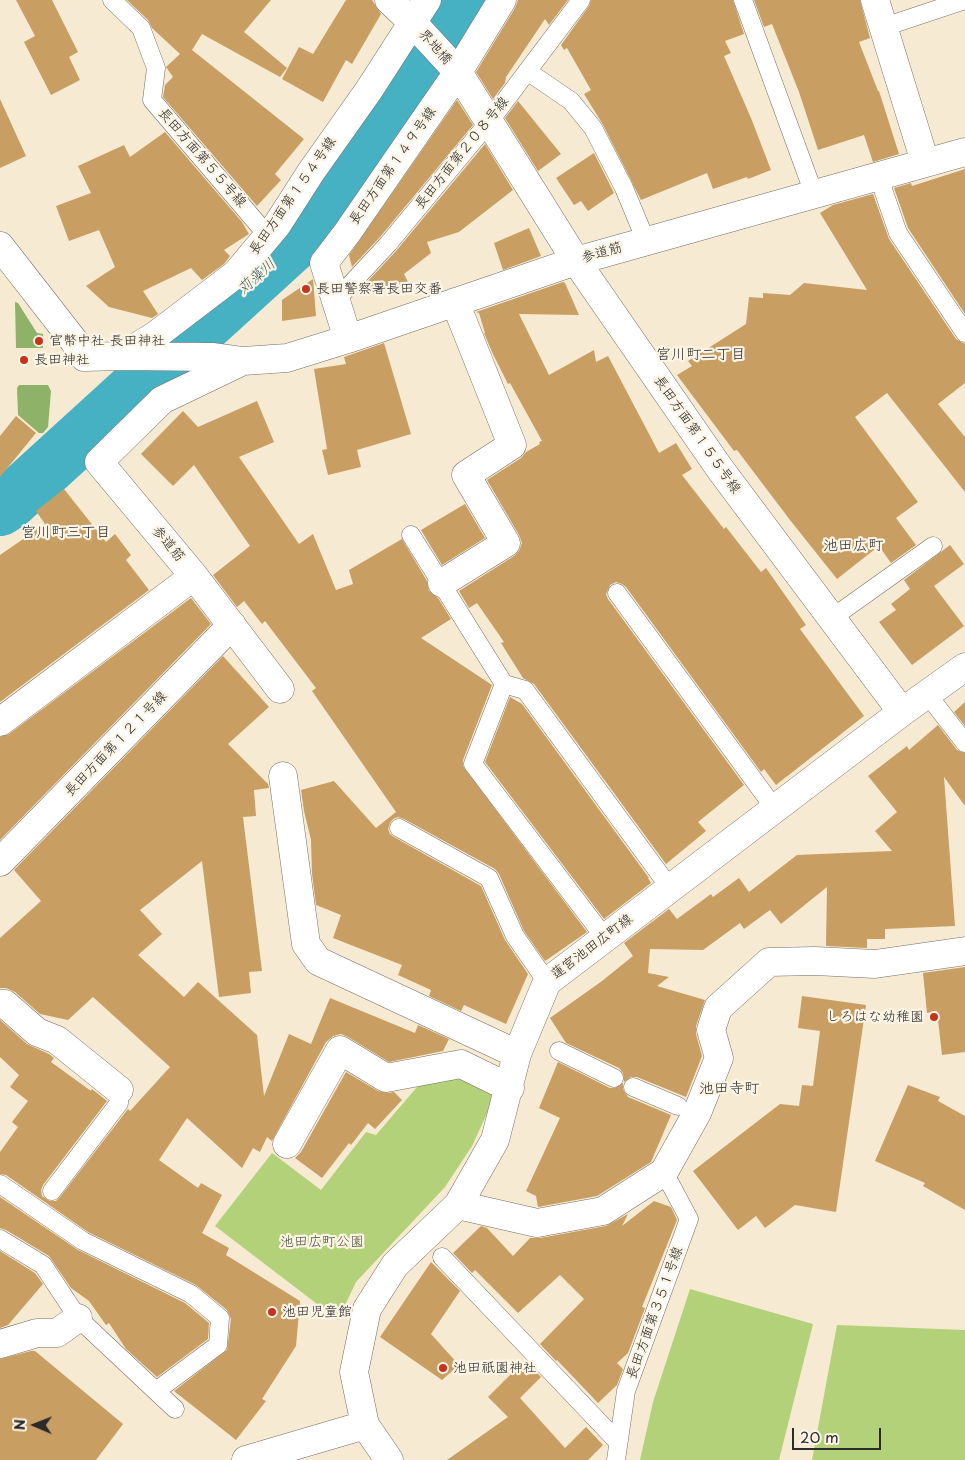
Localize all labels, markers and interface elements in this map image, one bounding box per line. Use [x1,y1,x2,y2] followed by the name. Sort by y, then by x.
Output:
[415,26,455,68] street label: 界地橋
[411,93,513,213] street label: 長田方面第２０８号線
[346,104,440,228] street label: 長田方面第１４９号線
[154,105,250,211] street label: 長田方面第５５号線
[246,134,340,258] street label: 長田方面第１５４号線
[579,239,625,267] street label: 参道筋
[234,255,280,299] water label: 苅藻川
[316,281,442,297] place label: 長田警察署長田交番
[300,283,312,295] marker: 長田警察署長田交番
[49,333,166,349] place label: 官幣中社 長田神社
[33,335,45,347] marker: 官幣中社 長田神社
[656,346,746,364] district label: 宮川町二丁目
[34,352,90,368] place label: 長田神社
[18,354,30,366] marker: 長田神社
[650,373,744,497] street label: 長田方面第１５５号線
[148,523,188,565] street label: 参道筋
[21,524,111,542] district label: 宮川町三丁目
[823,537,883,555] district label: 池田広町
[61,688,171,800] street label: 長田方面第１２１号線
[548,911,636,983] street label: 蓮宮池田広町線
[826,1009,924,1025] place label: しろはな幼稚園
[928,1011,940,1023] marker: しろはな幼稚園
[699,1080,759,1098] district label: 池田寺町
[280,1234,364,1250] park label: 池田広町公園
[623,1244,687,1382] street label: 長田方面第３５１号線
[282,1304,352,1320] place label: 池田児童館
[266,1306,278,1318] marker: 池田児童館
[453,1360,537,1376] place label: 池田祇園神社
[437,1362,449,1374] marker: 池田祇園神社
[10,1400,60,1450] north arrow
[795,1418,884,1450] scale bar
[9,1419,30,1430] text: N
[800,1425,839,1448] text: 20 m

